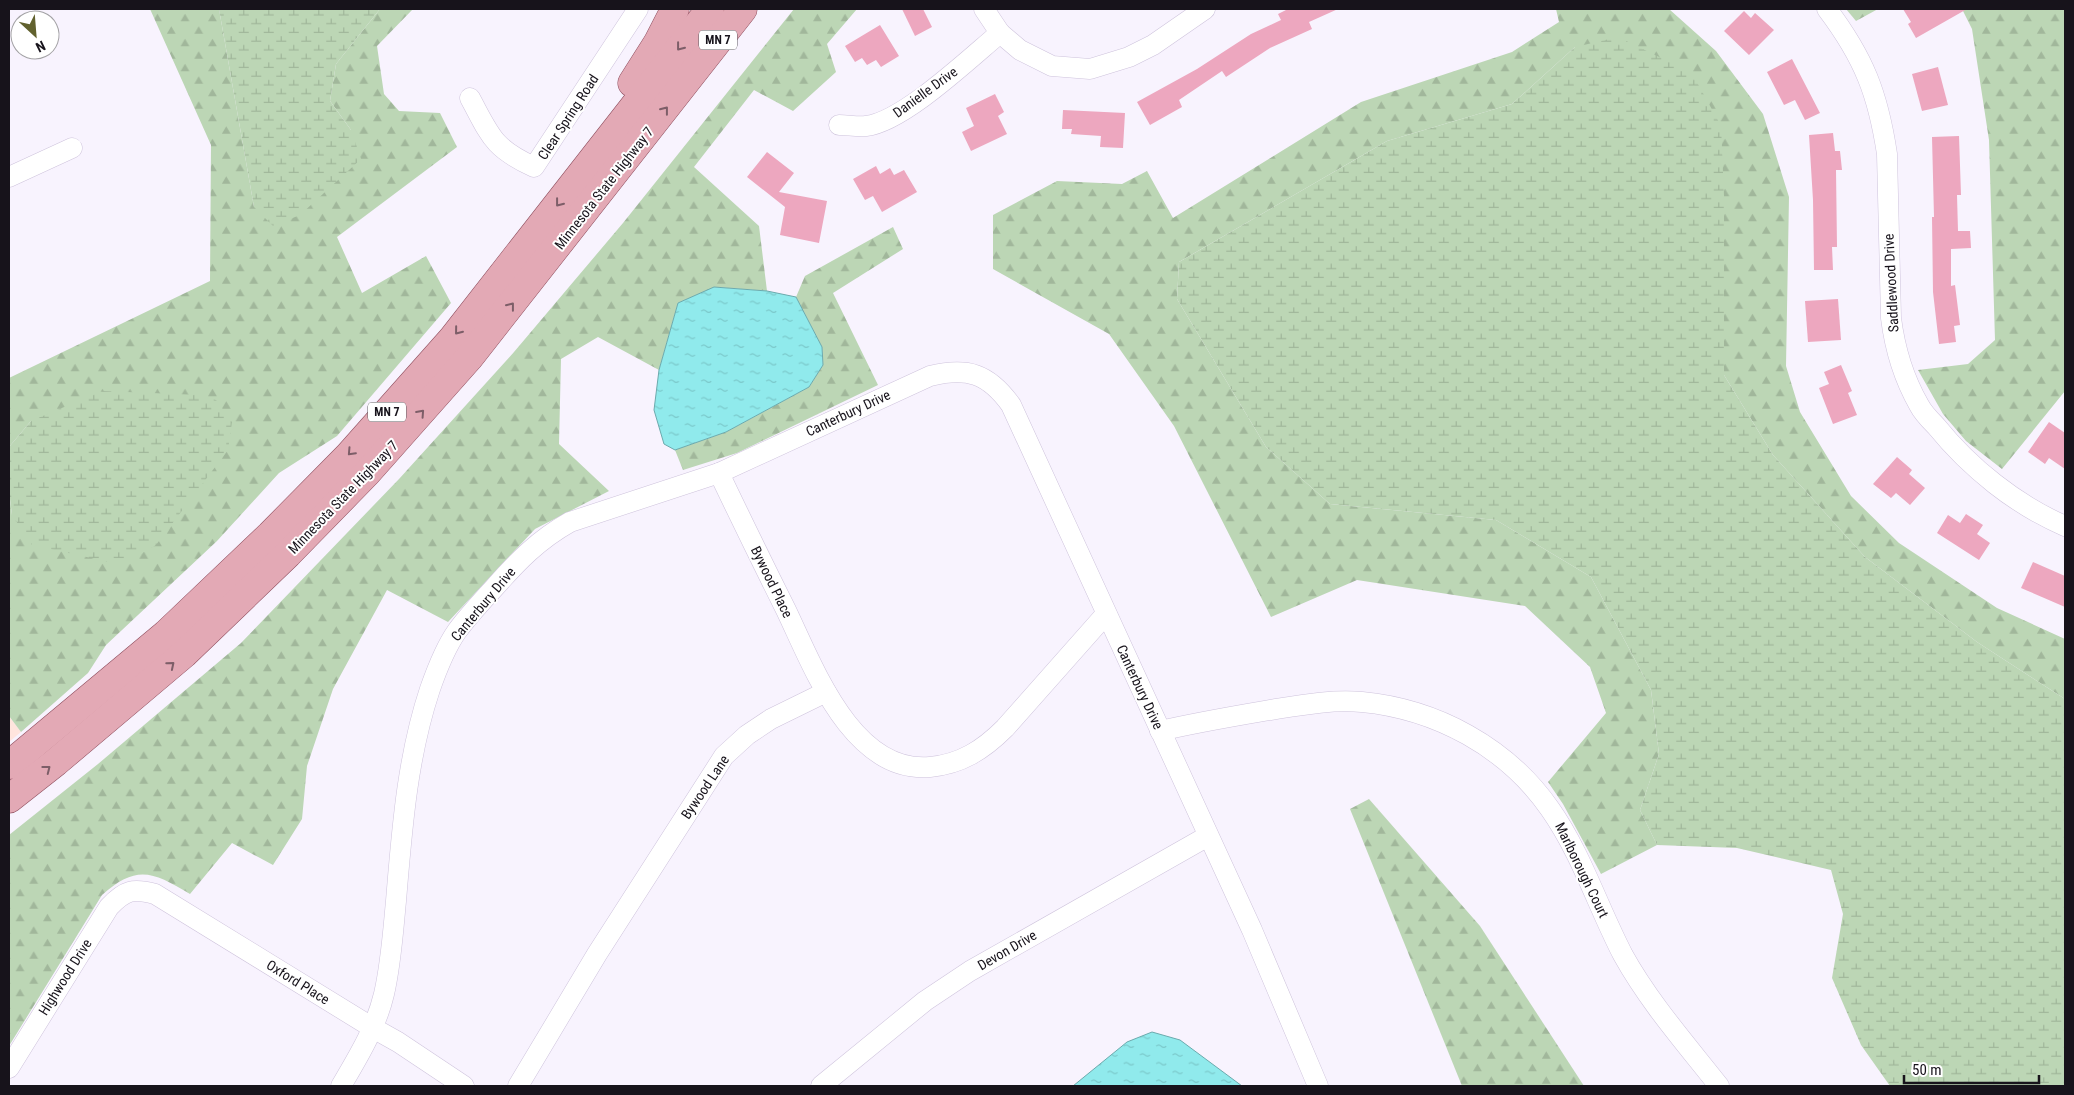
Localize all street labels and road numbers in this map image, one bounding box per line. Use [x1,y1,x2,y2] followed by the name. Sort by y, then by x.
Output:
[699,30,737,50] road number: MN 7
[890,63,961,121] street label: Danielle Drive
[534,71,602,163] street label: Clear Spring Road
[551,124,657,252] street label: Minnesota State Highway 7
[1880,233,1902,333] street label: Saddlewood Drive
[803,386,893,440] street label: Canterbury Drive
[368,402,406,422] road number: MN 7
[285,437,401,557] street label: Minnesota State Highway 7
[748,544,796,621] street label: Bywood Place
[447,564,519,644] street label: Canterbury Drive
[1113,642,1167,732] street label: Canterbury Drive
[678,752,732,822] street label: Bywood Lane
[1552,820,1612,920] street label: Marlborough Court
[975,927,1040,973] street label: Devon Drive
[35,936,95,1018] street label: Highwood Drive
[264,956,333,1008] street label: Oxford Place

